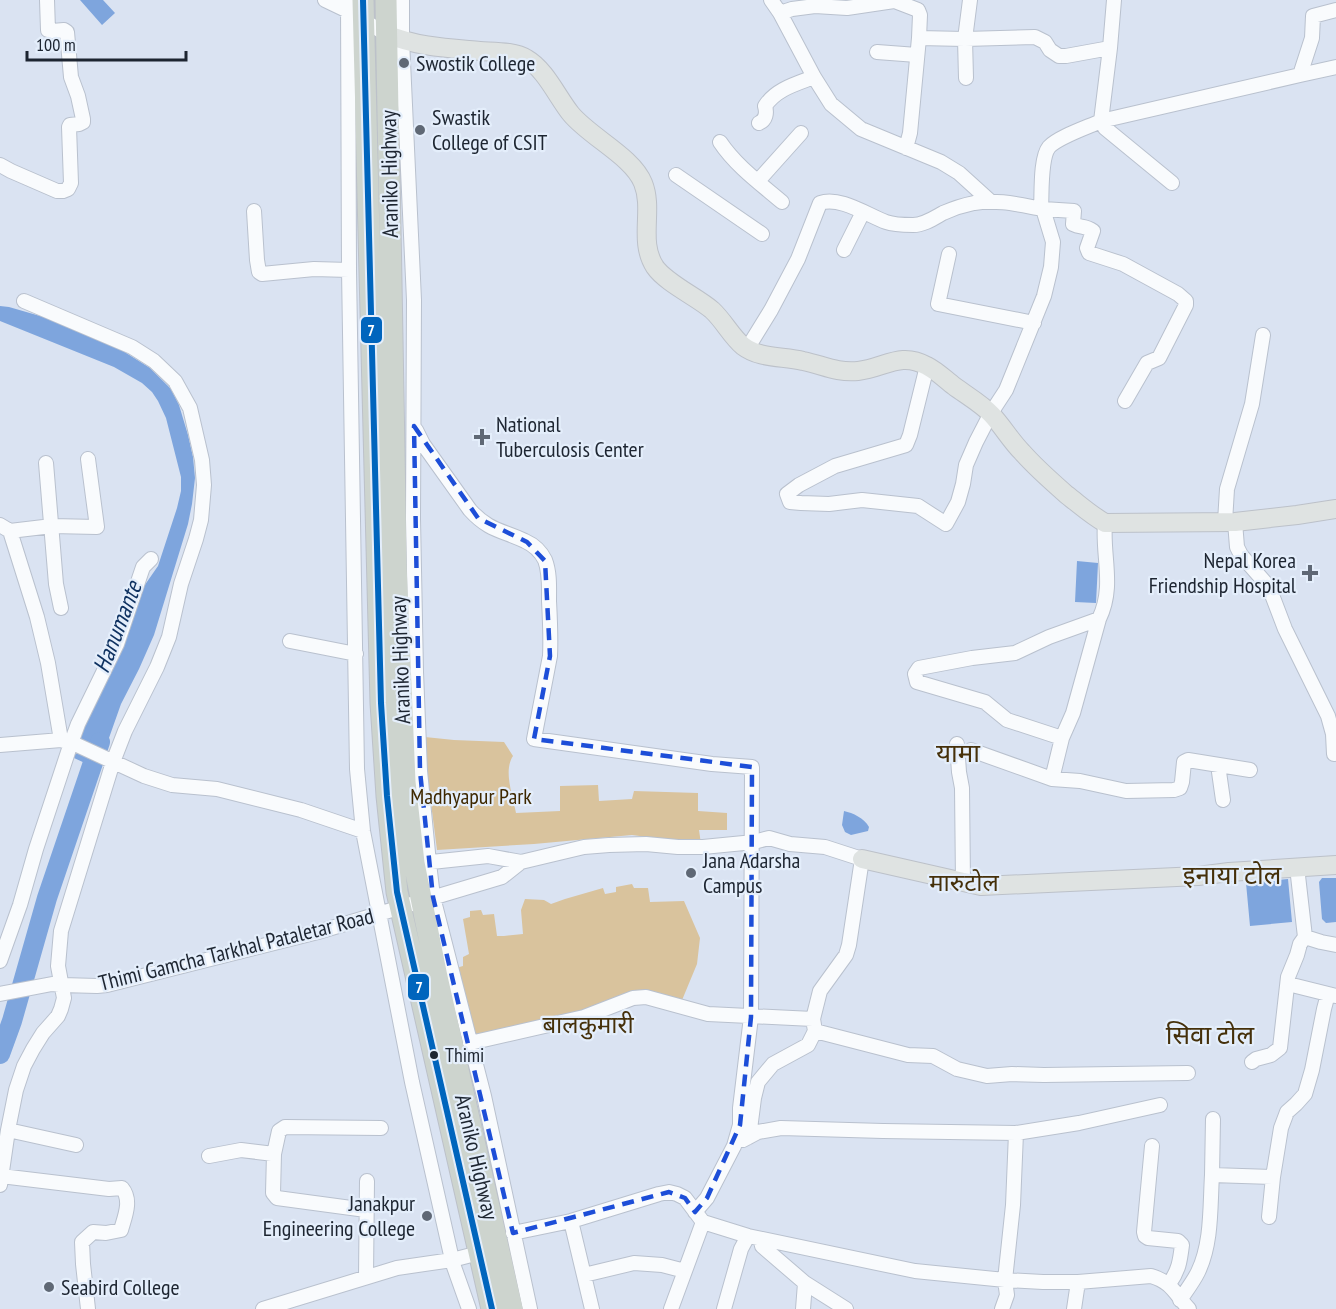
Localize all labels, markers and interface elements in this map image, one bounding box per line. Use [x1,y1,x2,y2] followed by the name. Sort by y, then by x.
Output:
[27,24,186,62] scale bar
[36,33,76,56] text: 100 m
[416,49,535,77] place label: Swostik College
[397,56,411,70] marker: Swostik College
[432,103,548,156] place label: Swastik College of CSIT
[374,109,404,238] street label: Araniko Highway
[413,123,427,137] marker: Swastik College of CSIT
[360,316,383,344] line badge: 7
[367,320,375,340] text: 7
[496,410,644,463] place label: National Tuberculosis Center
[473,428,491,446] marker: National Tuberculosis Center
[1149,546,1297,599] place label: Nepal Korea Friendship Hospital
[1301,564,1319,582] marker: Nepal Korea Friendship Hospital
[85,575,149,677] water label: Hanumante
[384,595,416,724] street label: Araniko Highway
[936,736,981,769] district label: यामा
[410,782,532,810] park label: Madhyapur Park
[702,846,800,899] place label: Jana Adarsha Campus
[1183,858,1282,891] district label: इनाया टोल
[684,866,698,880] marker: Jana Adarsha Campus
[929,867,999,898] district label: मारुटोल
[96,901,376,997] street label: Thimi Gamcha Tarkhal Pataletar Road
[407,973,430,1001] line badge: 7
[415,977,423,997] text: 7
[542,1009,634,1040] district label: बालकुमारी
[1166,1018,1255,1051] district label: सिवा टोल
[445,1042,484,1068] place label: Thimi
[428,1049,440,1061] marker: Thimi
[449,1092,505,1223] street label: Araniko Highway
[263,1189,415,1242] place label: Janakpur Engineering College
[420,1209,434,1223] marker: Janakpur Engineering College
[61,1273,180,1301] place label: Seabird College
[42,1280,56,1294] marker: Seabird College

